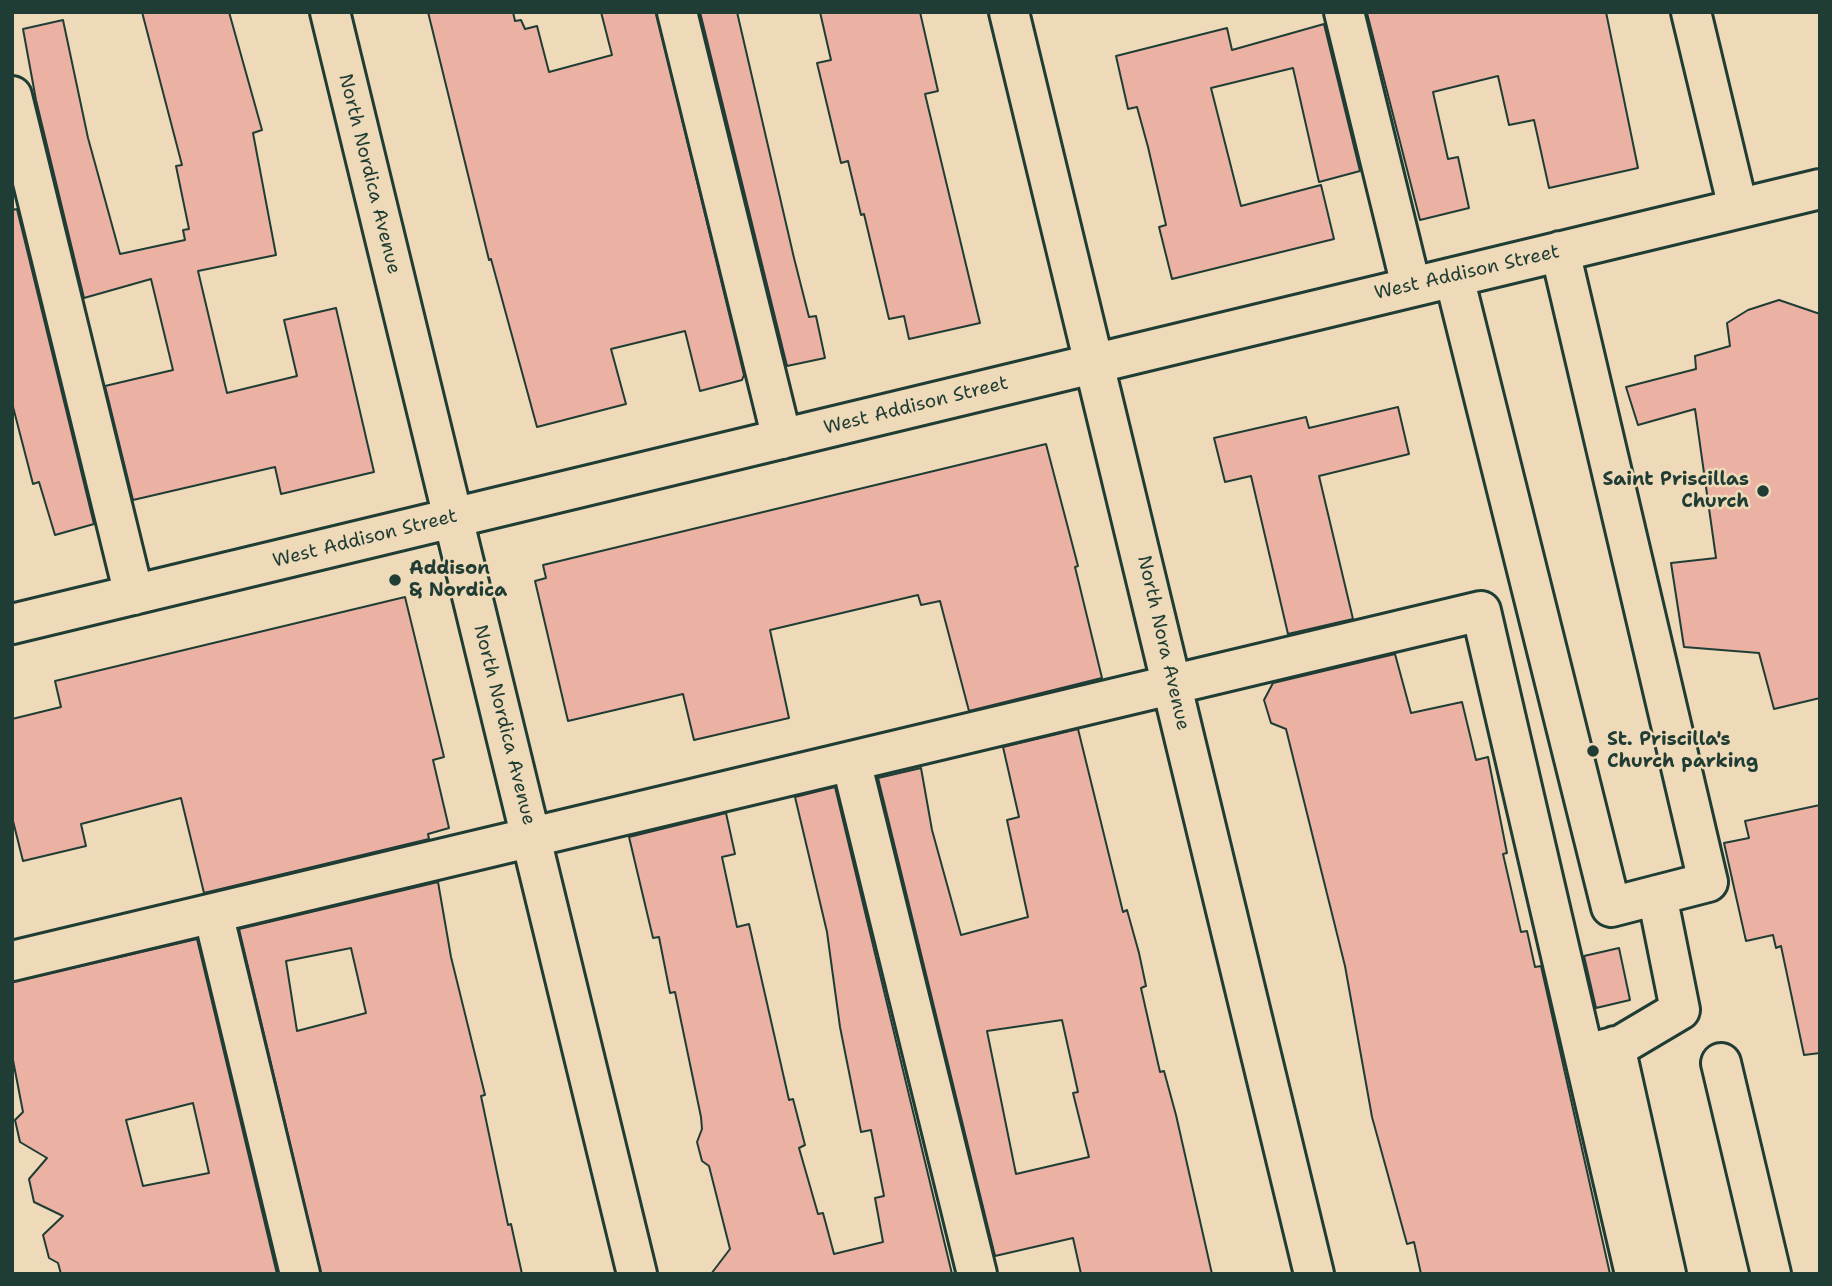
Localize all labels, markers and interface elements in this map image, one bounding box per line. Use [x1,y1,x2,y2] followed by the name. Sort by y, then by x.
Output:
[333,71,405,277] street label: North Nordica Avenue
[1372,241,1562,305] street label: West Addison Street
[821,372,1011,440] street label: West Addison Street
[1603,469,1749,513] place label: Saint Priscillas Church
[1755,483,1771,499] marker: Saint Priscillas Church
[270,505,460,573] street label: West Addison Street
[1132,553,1194,733] street label: North Nora Avenue
[409,558,507,602] place label: Addison & Nordica
[387,572,403,588] marker: Addison & Nordica
[468,622,540,828] street label: North Nordica Avenue
[1607,729,1758,773] place label: St. Priscilla's Church parking
[1585,743,1601,759] marker: St. Priscilla's Church parking

